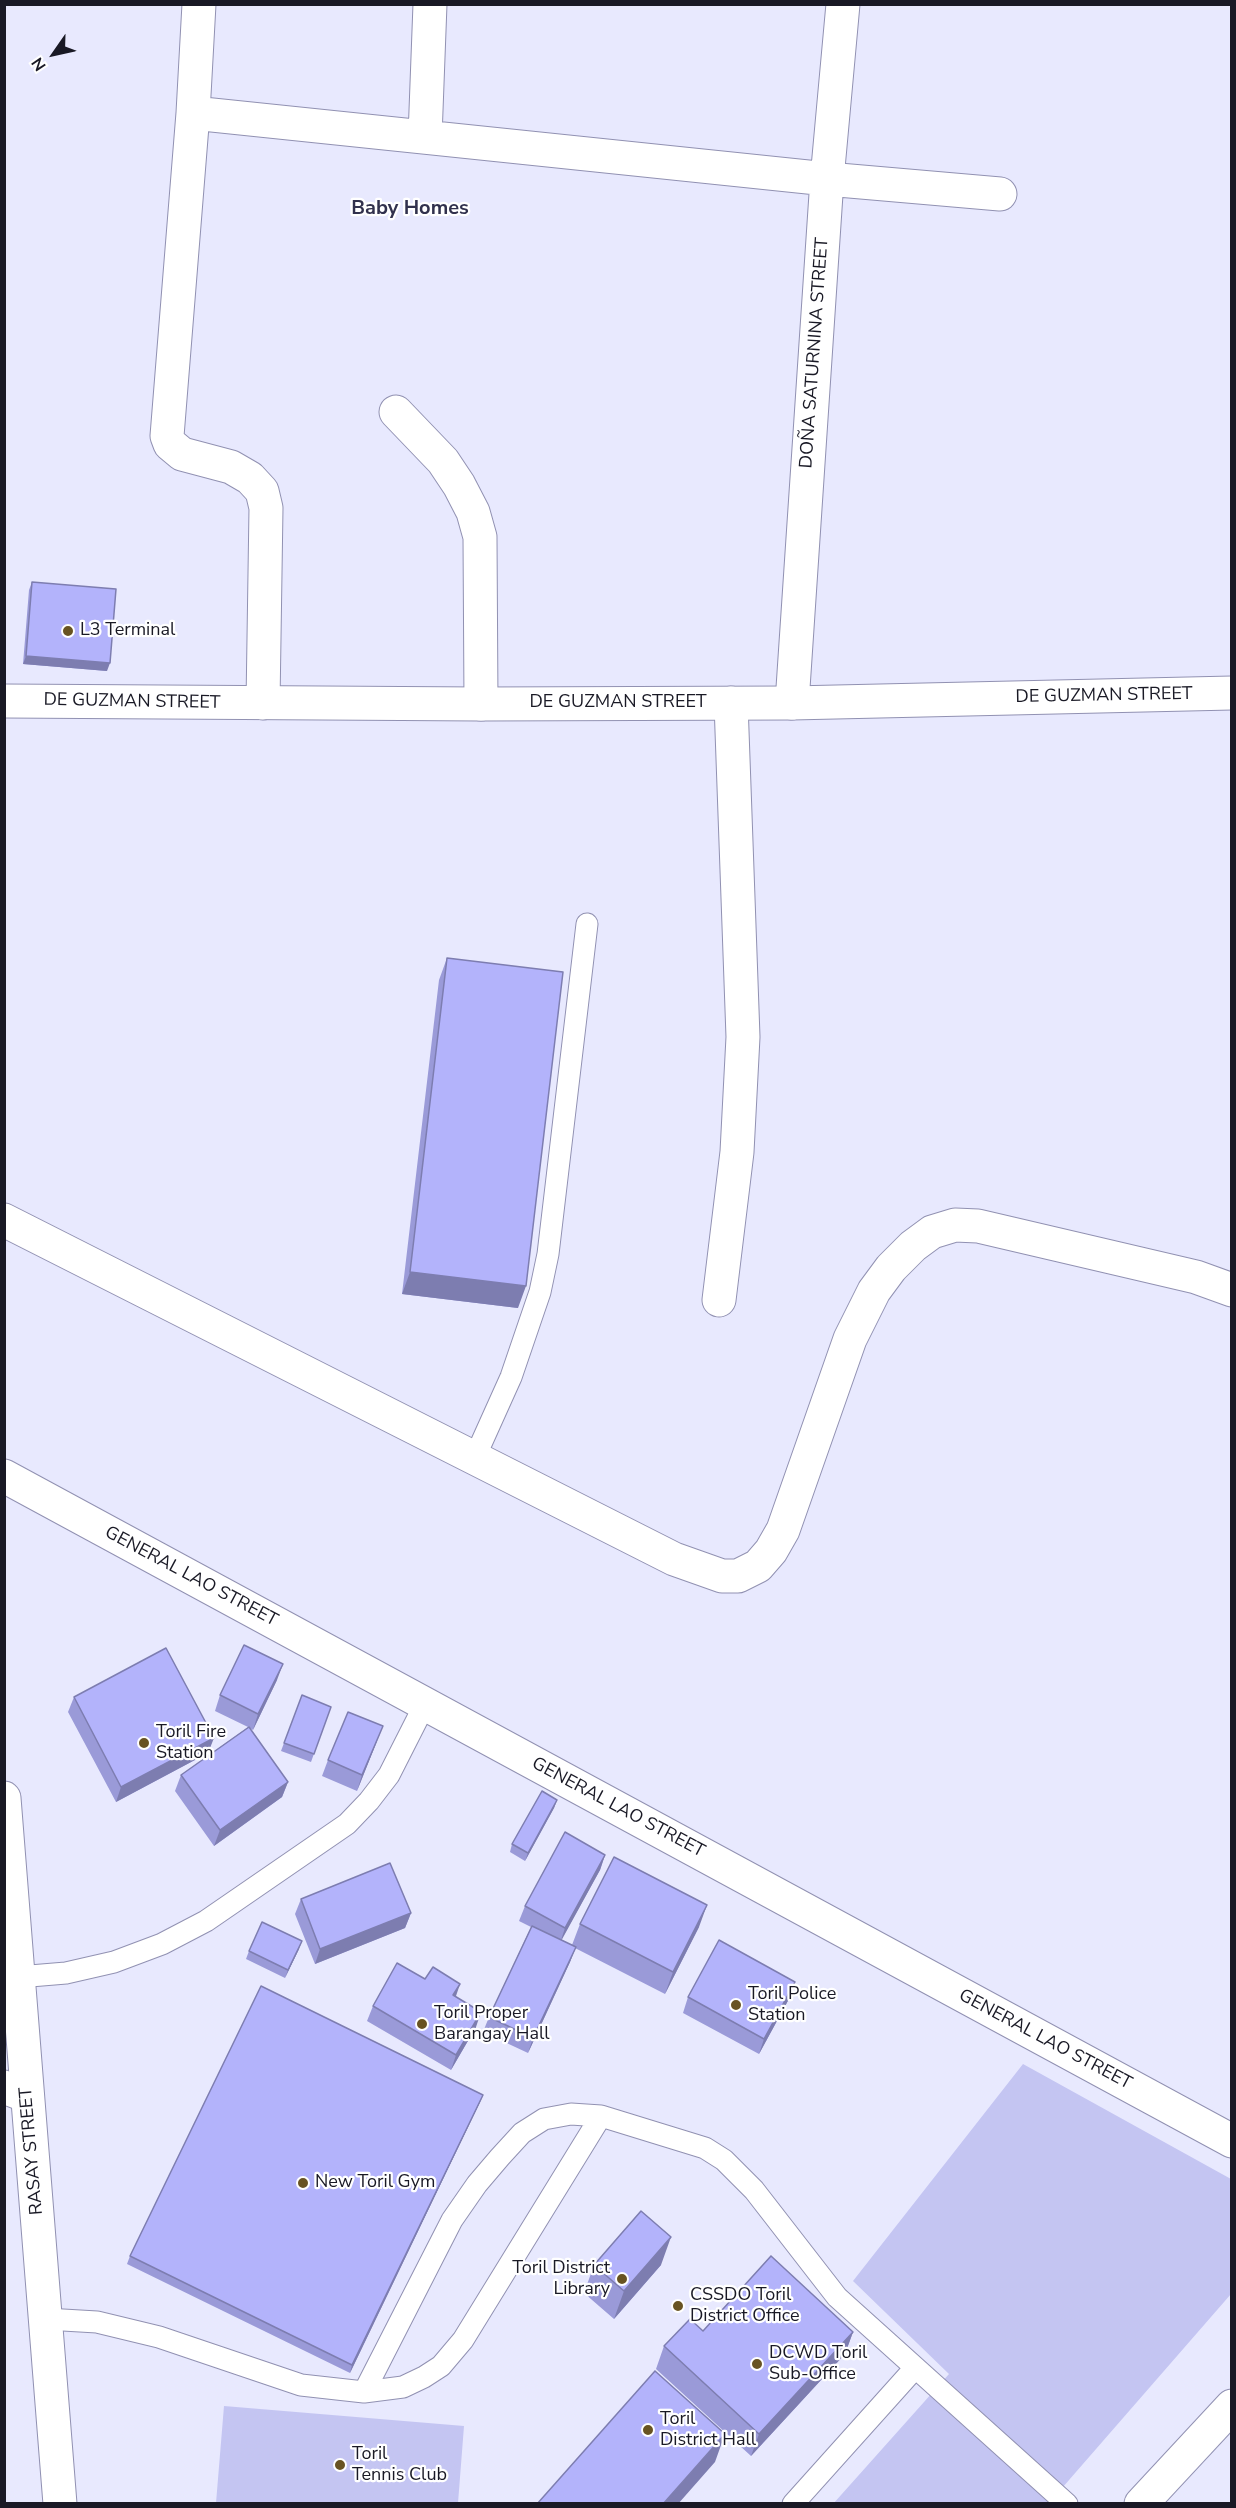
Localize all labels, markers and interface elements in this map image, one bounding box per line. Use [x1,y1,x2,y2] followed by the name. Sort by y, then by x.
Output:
[24,24,84,84] north arrow
[27,53,52,75] text: N
[351,197,469,221] district label: Baby Homes
[796,237,834,469] street label: DOÑA SATURNINA STREET
[80,620,175,642] place label: L3 Terminal
[61,624,75,638] marker: L3 Terminal
[1015,684,1193,708] street label: DE GUZMAN STREET
[43,690,221,714] street label: DE GUZMAN STREET
[530,692,706,714] street label: DE GUZMAN STREET
[101,1522,281,1632] street label: GENERAL LAO STREET
[156,1722,226,1764] place label: Toril Fire Station
[137,1736,151,1750] marker: Toril Fire Station
[528,1753,708,1863] street label: GENERAL LAO STREET
[748,1984,836,2026] place label: Toril Police Station
[955,1985,1135,2095] street label: GENERAL LAO STREET
[729,1998,743,2012] marker: Toril Police Station
[434,2003,550,2046] place label: Toril Proper Barangay Hall
[415,2017,429,2031] marker: Toril Proper Barangay Hall
[16,2086,48,2216] street label: RASAY STREET
[315,2172,435,2194] place label: New Toril Gym
[296,2176,310,2190] marker: New Toril Gym
[512,2258,610,2300] place label: Toril District Library
[615,2272,629,2286] marker: Toril District Library
[690,2285,800,2328] place label: CSSDO Toril District Office
[671,2299,685,2313] marker: CSSDO Toril District Office
[769,2343,867,2386] place label: DCWD Toril Sub-Office
[750,2357,764,2371] marker: DCWD Toril Sub-Office
[660,2409,756,2452] place label: Toril District Hall
[641,2423,655,2437] marker: Toril District Hall
[352,2444,447,2486] place label: Toril Tennis Club
[333,2458,347,2472] marker: Toril Tennis Club

